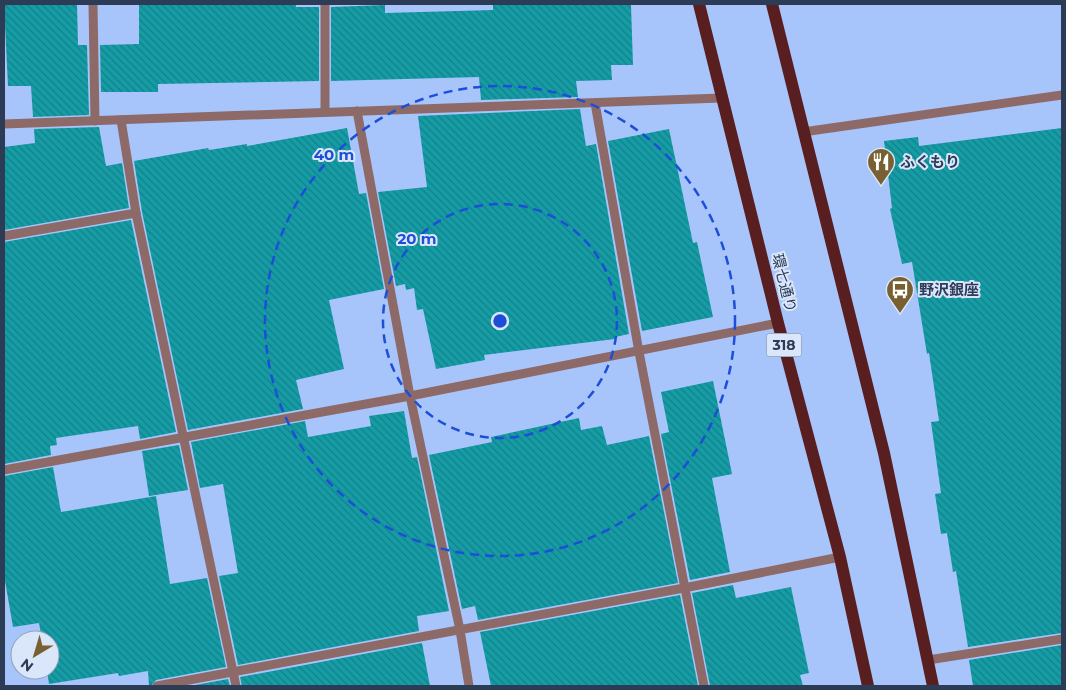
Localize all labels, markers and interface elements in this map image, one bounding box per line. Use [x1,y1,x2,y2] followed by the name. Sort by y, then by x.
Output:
[314,145,354,164] text: 40 m
[866,147,896,186] restaurant icon: ふくもり
[900,152,960,171] place label: ふくもり
[397,229,437,248] text: 20 m
[768,251,801,314] street label: 環七通り
[885,275,915,314] bus stop icon: 野沢銀座
[919,280,979,299] place label: 野沢銀座
[491,312,509,330] centre of rings
[766,334,802,356] road number: 318
[10,630,60,680] north arrow
[17,655,37,676] text: N

